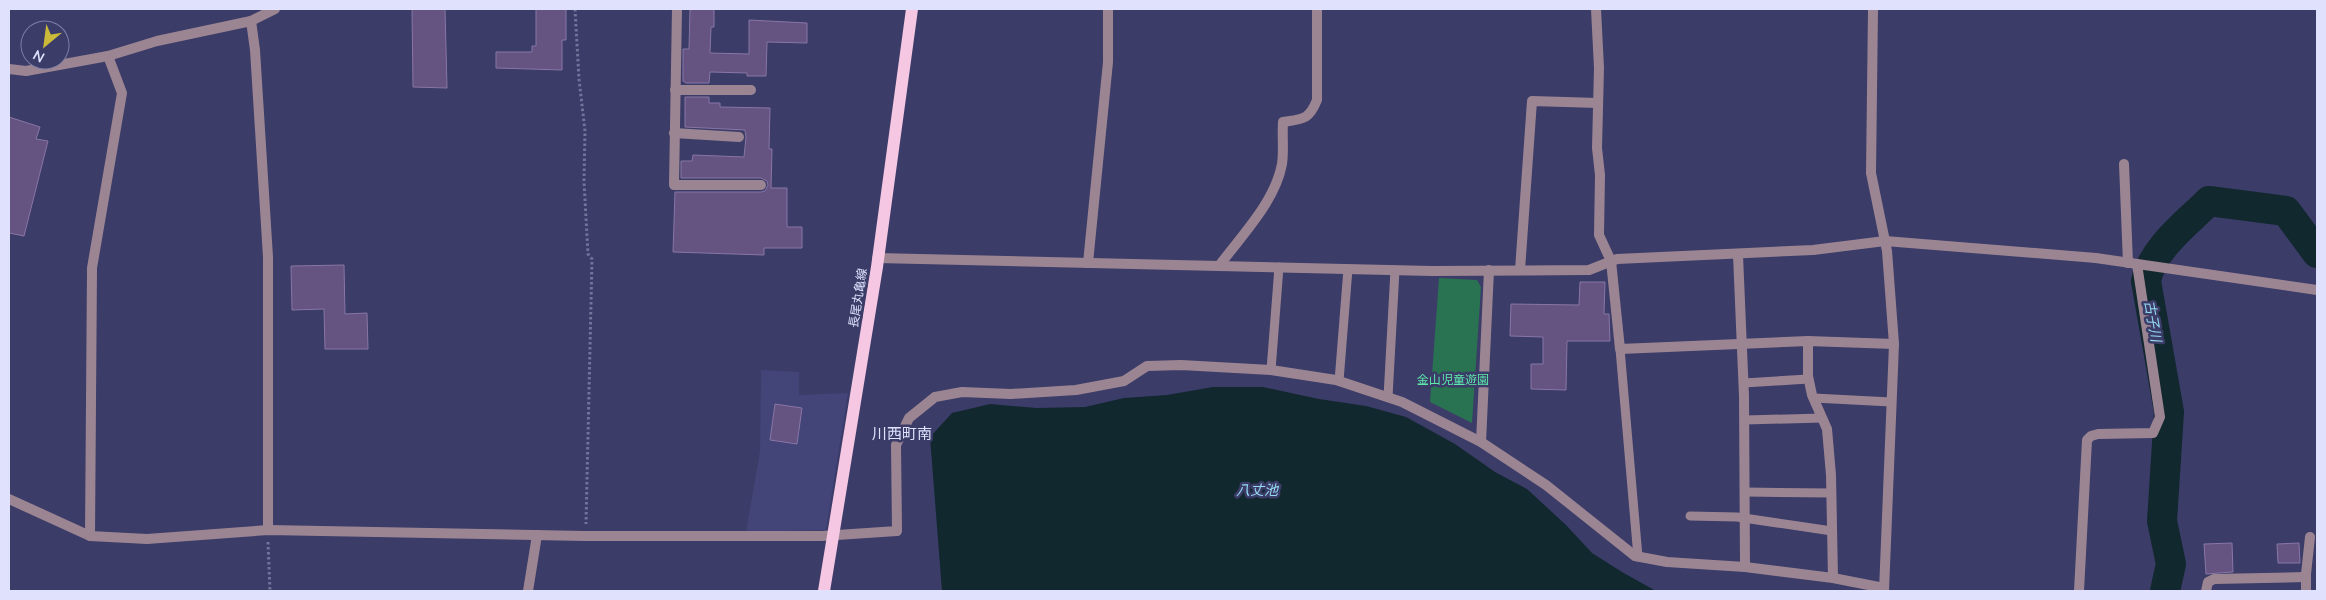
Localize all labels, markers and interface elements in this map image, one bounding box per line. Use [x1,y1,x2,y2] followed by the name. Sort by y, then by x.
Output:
[20,20,70,70] north arrow
[30,46,48,67] text: N
[845,267,870,329] street label: 長尾丸亀線
[2140,299,2166,345] water label: 古子川
[1417,372,1489,387] park label: 金山児童遊園
[872,424,932,443] district label: 川西町南
[1236,481,1280,499] water label: 八丈池

